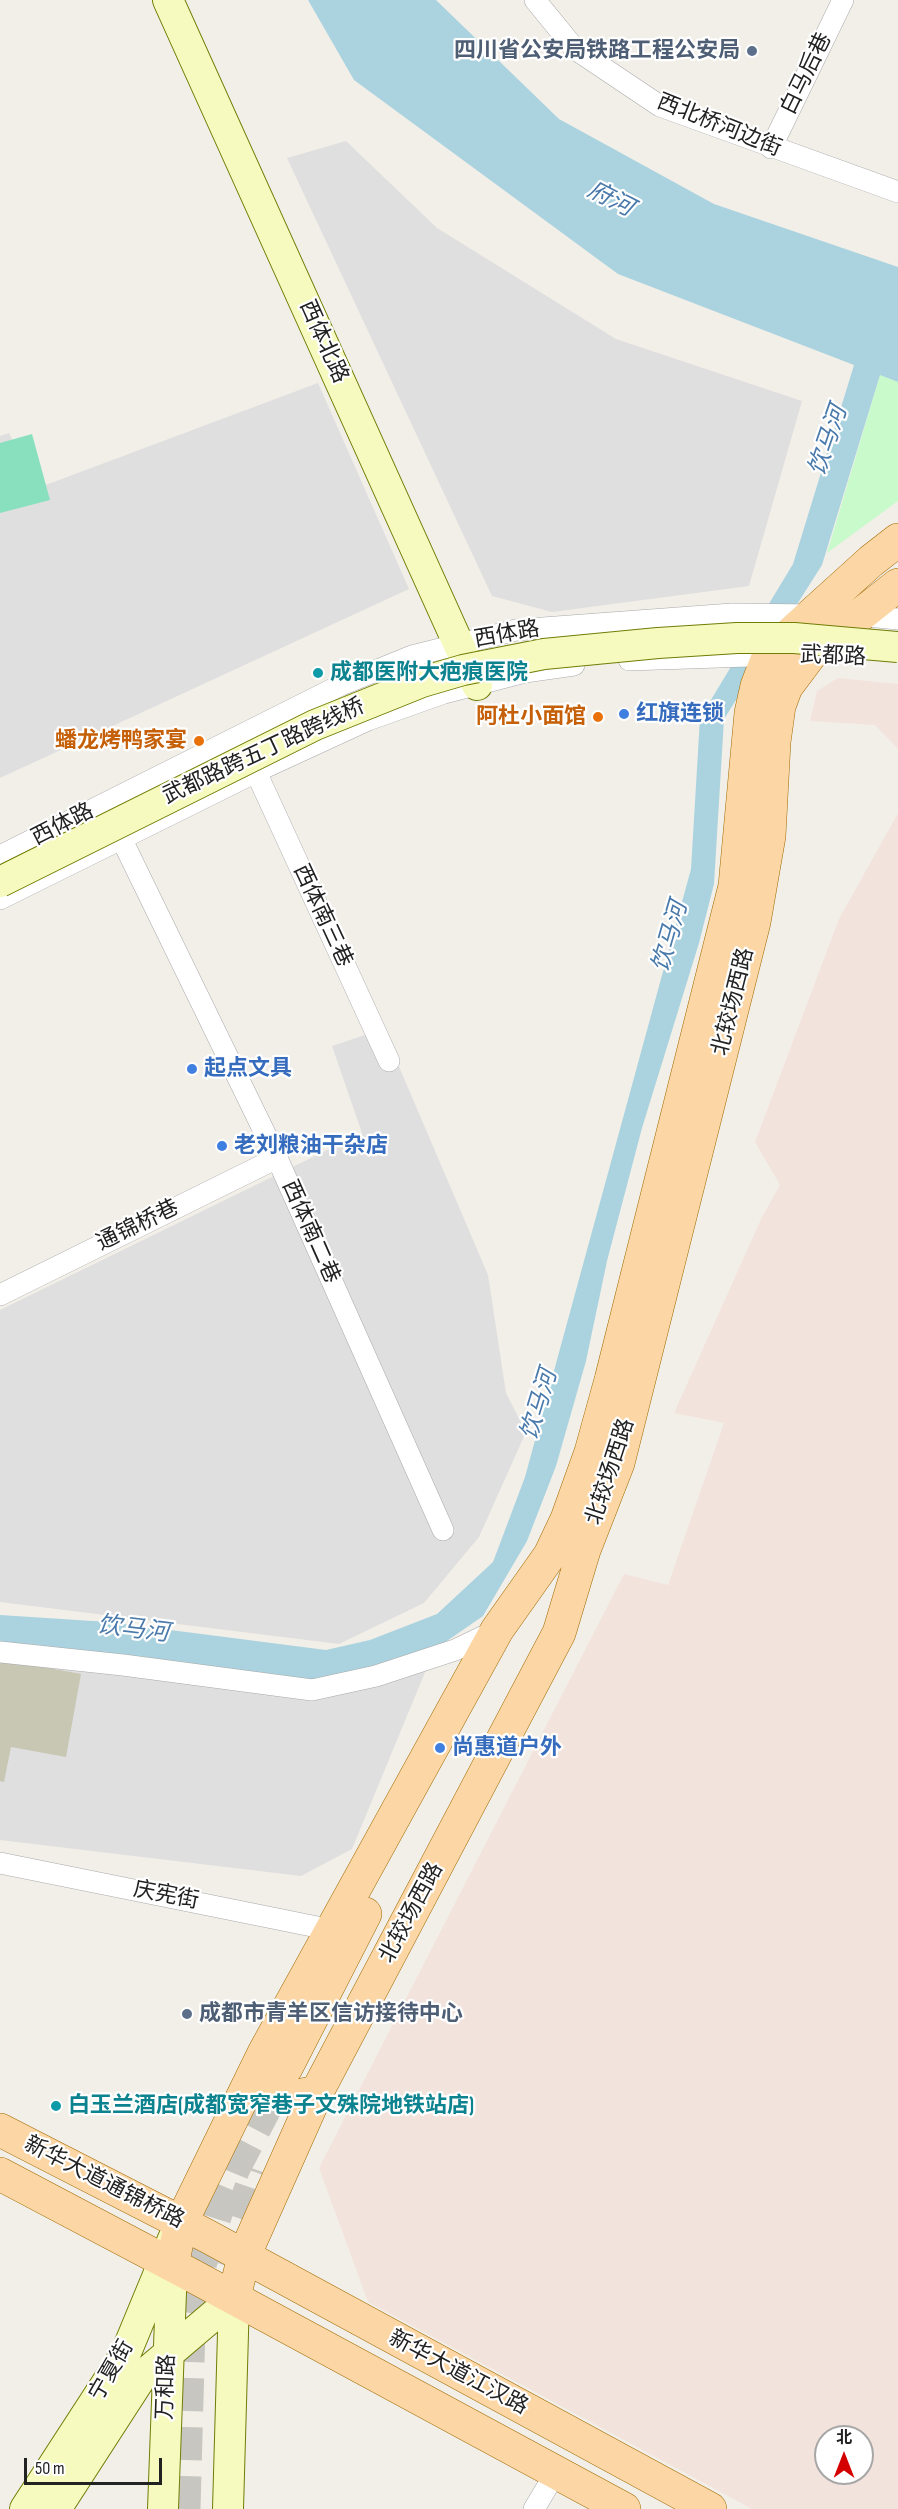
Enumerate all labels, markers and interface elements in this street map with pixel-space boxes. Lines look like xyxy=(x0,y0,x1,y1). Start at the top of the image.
street label: 白马后巷 xyxy=(776,29,838,119)
place label: 四川省公安局铁路工程公安局 xyxy=(454,38,740,64)
marker: 四川省公安局铁路工程公安局 xyxy=(745,44,759,58)
street label: 西北桥河边街 xyxy=(653,89,785,163)
water label: 府河 xyxy=(582,176,638,224)
street label: 西体北路 xyxy=(293,296,353,388)
water label: 饮马河 xyxy=(804,402,854,480)
street label: 西体路 xyxy=(472,616,542,654)
street label: 武都路 xyxy=(800,643,866,671)
place label: 成都医附大疤痕医院 xyxy=(330,660,528,686)
marker: 成都医附大疤痕医院 xyxy=(311,666,325,680)
street label: 武都路跨五丁路跨线桥 xyxy=(159,694,369,810)
place label: 红旗连锁 xyxy=(636,701,724,727)
place label: 阿杜小面馆 xyxy=(476,704,586,730)
marker: 红旗连锁 xyxy=(617,707,631,721)
marker: 阿杜小面馆 xyxy=(591,710,605,724)
place label: 蟠龙烤鸭家宴 xyxy=(55,728,187,754)
marker: 蟠龙烤鸭家宴 xyxy=(192,734,206,748)
street label: 西体路 xyxy=(28,798,98,852)
street label: 西体南三巷 xyxy=(287,861,357,971)
water label: 饮马河 xyxy=(647,898,695,976)
street label: 北较场西路 xyxy=(708,945,760,1059)
place label: 起点文具 xyxy=(204,1056,292,1082)
marker: 起点文具 xyxy=(185,1062,199,1076)
place label: 老刘粮油干杂店 xyxy=(234,1133,388,1159)
marker: 老刘粮油干杂店 xyxy=(215,1139,229,1153)
street label: 西体南二巷 xyxy=(276,1176,344,1288)
street label: 通锦桥巷 xyxy=(93,1195,183,1257)
water label: 饮马河 xyxy=(516,1366,564,1444)
street label: 北较场西路 xyxy=(581,1416,641,1528)
water label: 饮马河 xyxy=(96,1611,170,1649)
place label: 尚惠道户外 xyxy=(452,1735,562,1761)
marker: 尚惠道户外 xyxy=(433,1741,447,1755)
street label: 北较场西路 xyxy=(375,1858,449,1968)
street label: 庆宪街 xyxy=(131,1877,201,1915)
place label: 成都市青羊区信访接待中心 xyxy=(199,2001,463,2027)
marker: 成都市青羊区信访接待中心 xyxy=(180,2007,194,2021)
place label: 白玉兰酒店(成都宽窄巷子文殊院地铁站店) xyxy=(68,2093,474,2119)
marker: 白玉兰酒店(成都宽窄巷子文殊院地铁站店) xyxy=(49,2099,63,2113)
street label: 新华大道通锦桥路 xyxy=(20,2131,188,2235)
street label: 新华大道江汉路 xyxy=(384,2325,532,2421)
street label: 宁夏街 xyxy=(84,2336,140,2406)
street label: 万和路 xyxy=(153,2354,181,2420)
north arrow xyxy=(814,2425,874,2485)
text: 北 xyxy=(836,2429,852,2448)
scale bar xyxy=(27,2446,165,2484)
text: 50 m xyxy=(35,2458,65,2479)

